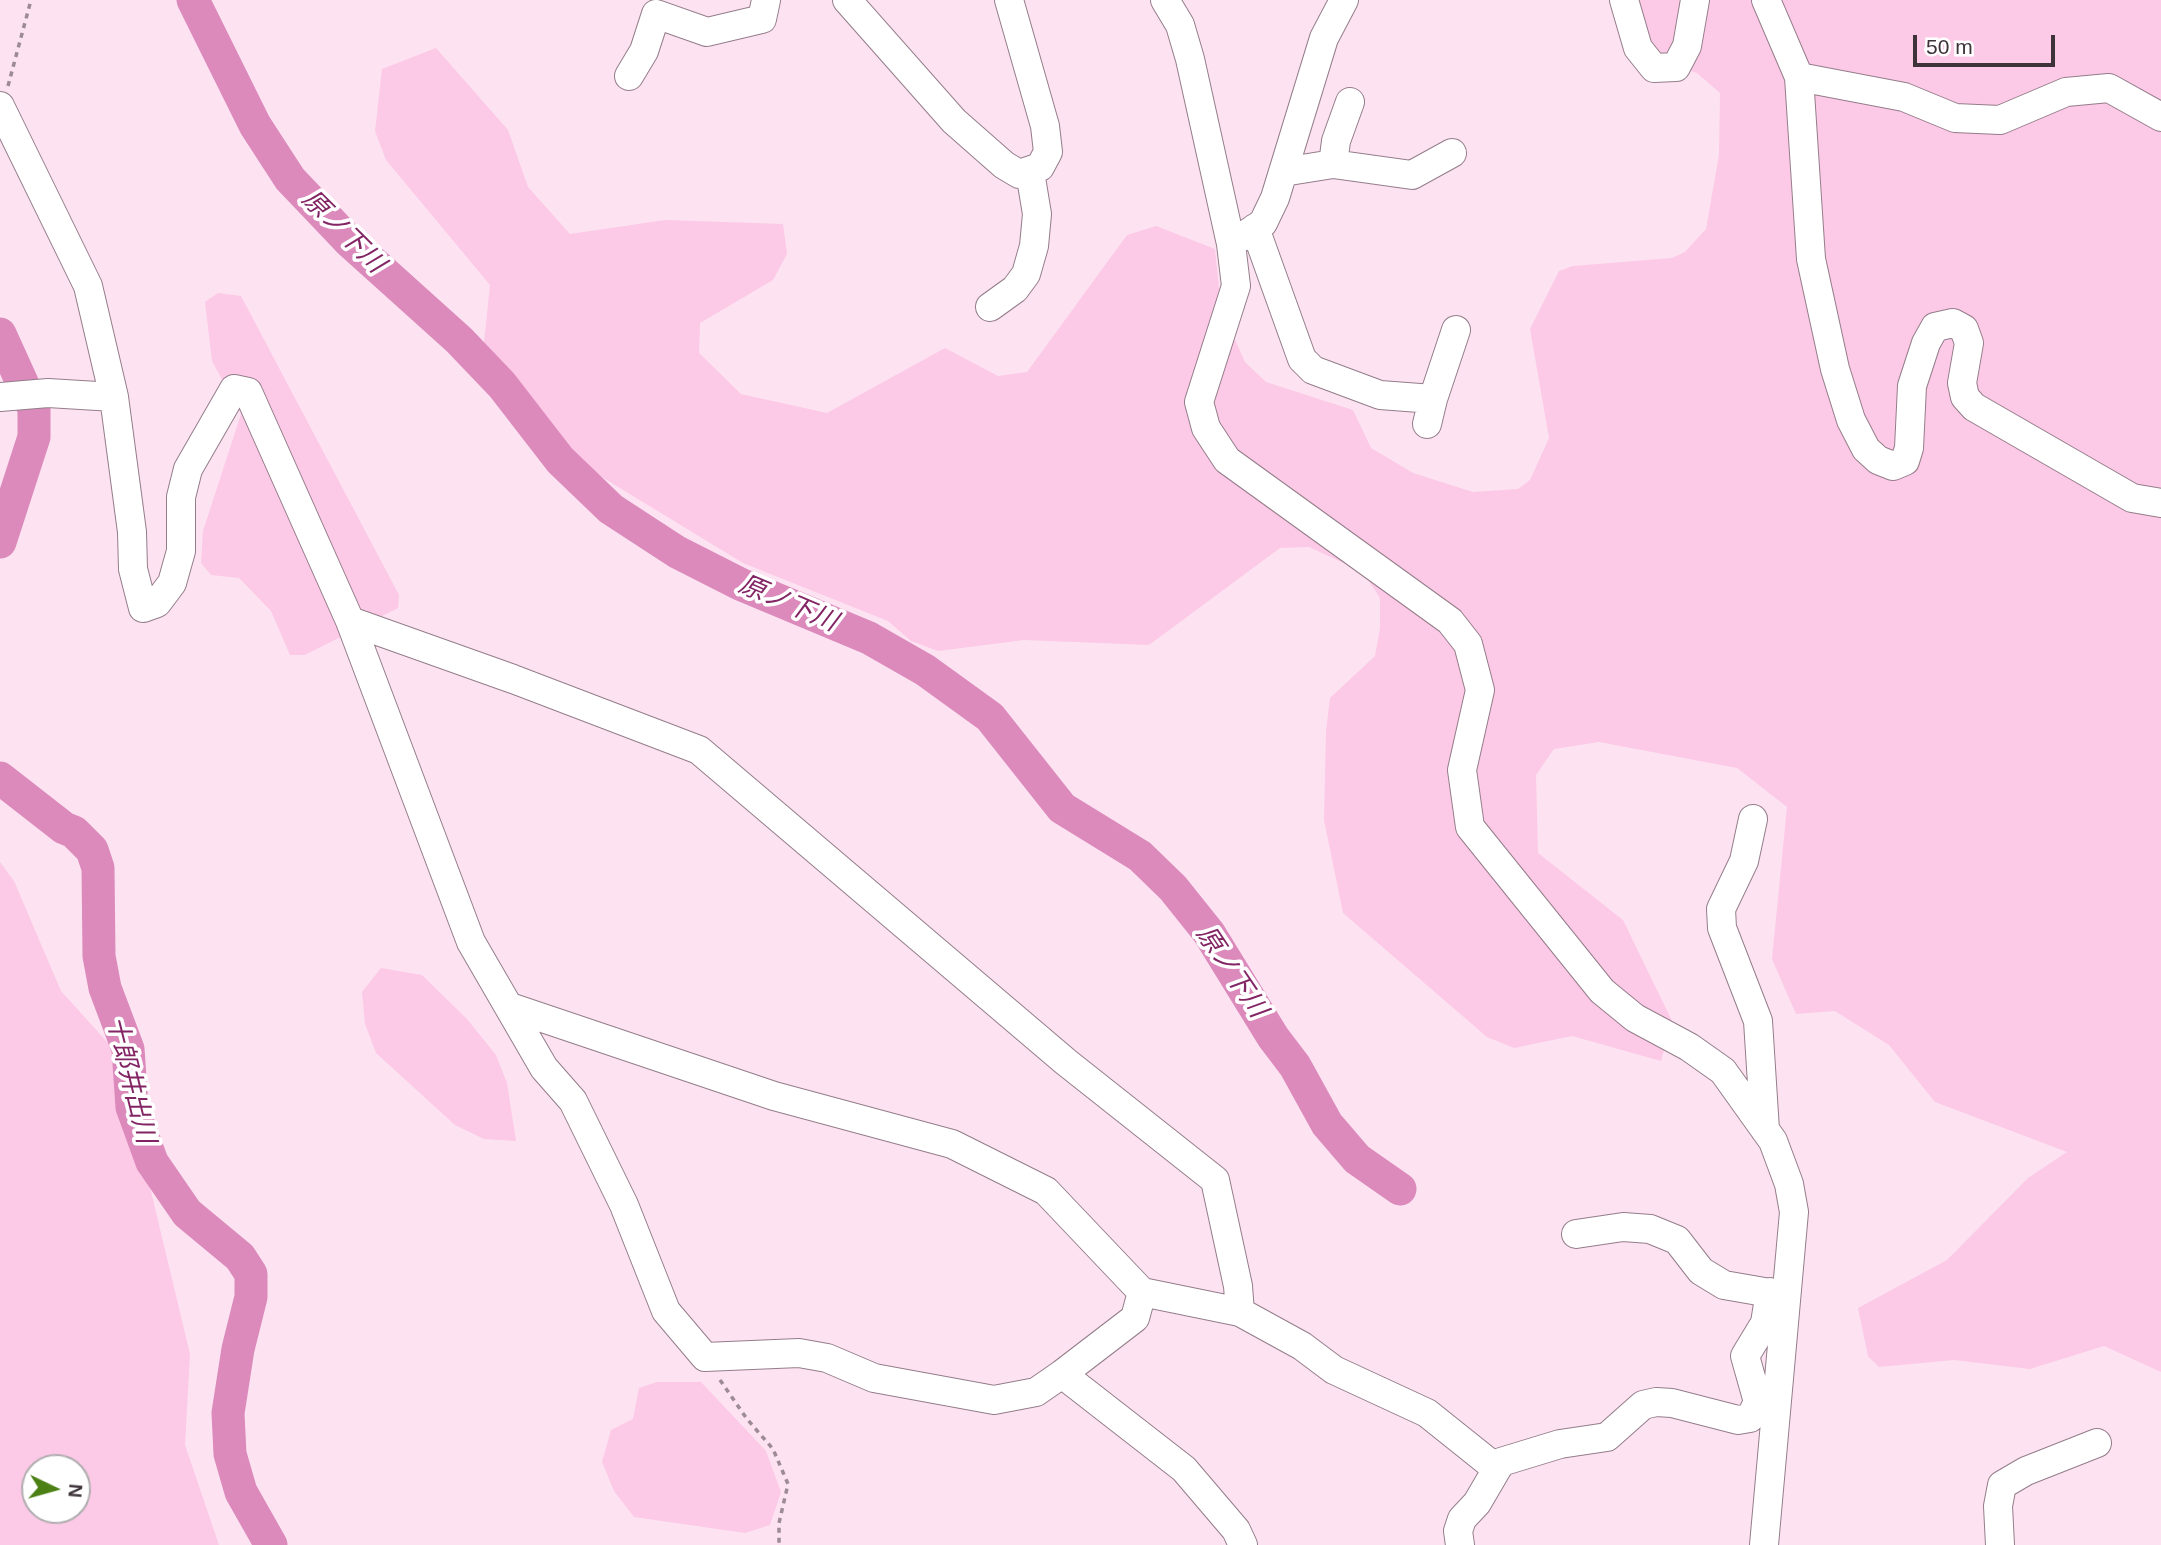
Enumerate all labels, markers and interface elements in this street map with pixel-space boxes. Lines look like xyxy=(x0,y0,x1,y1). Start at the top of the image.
scale bar xyxy=(1916,21,2058,65)
text: 50 m xyxy=(1926,35,1973,58)
water label: 原ノ下川 xyxy=(295,184,391,280)
water label: 原ノ下川 xyxy=(734,569,842,639)
water label: 原ノ下川 xyxy=(1189,920,1273,1024)
water label: 十郎井出川 xyxy=(99,1013,161,1147)
north arrow xyxy=(21,1454,91,1524)
text: N xyxy=(64,1483,86,1498)

